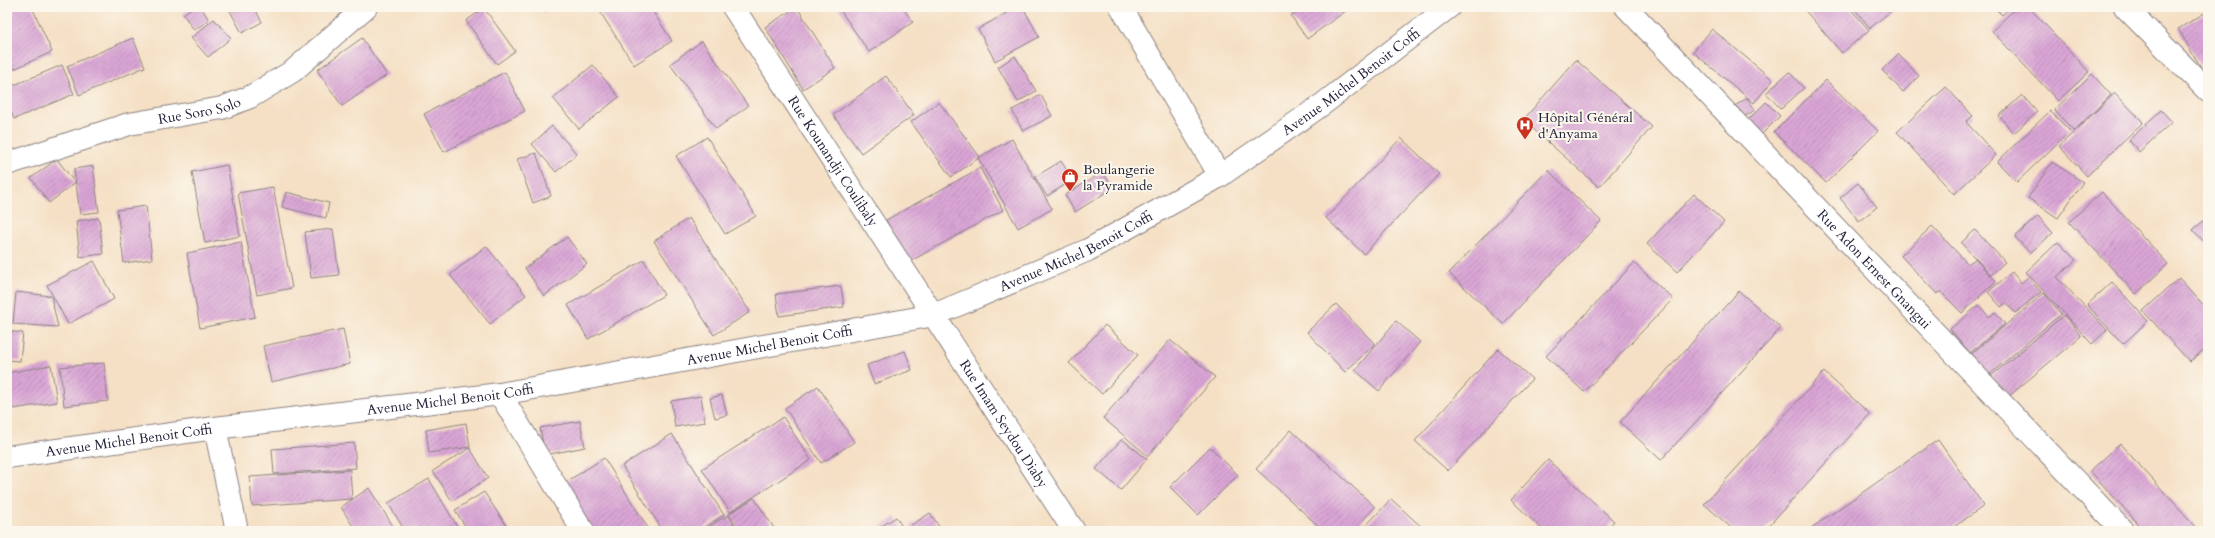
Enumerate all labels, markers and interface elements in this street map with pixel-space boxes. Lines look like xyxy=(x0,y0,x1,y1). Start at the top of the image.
street label: Avenue Michel Benoit Coffi xyxy=(1278,23,1424,139)
street label: Rue Soro Solo xyxy=(156,92,244,128)
street label: Rue Kounandji Coulibaly xyxy=(784,92,883,231)
place label: Hôpital Général d'Anyama xyxy=(1538,108,1633,143)
hospital icon: Hôpital Général d'Anyama xyxy=(1515,115,1535,140)
place label: Boulangerie la Pyramide xyxy=(1083,160,1155,195)
shop icon: Boulangerie la Pyramide xyxy=(1060,167,1080,192)
street label: Rue Adon Ernest Gnangui xyxy=(1813,205,1936,333)
street label: Avenue Michel Benoit Coffi xyxy=(996,206,1156,296)
street label: Avenue Michel Benoit Coffi xyxy=(685,321,854,369)
street label: Rue Imam Seydou Diaby xyxy=(955,356,1053,492)
street label: Avenue Michel Benoit Coffi xyxy=(366,379,535,419)
street label: Avenue Michel Benoit Coffi xyxy=(44,419,213,461)

